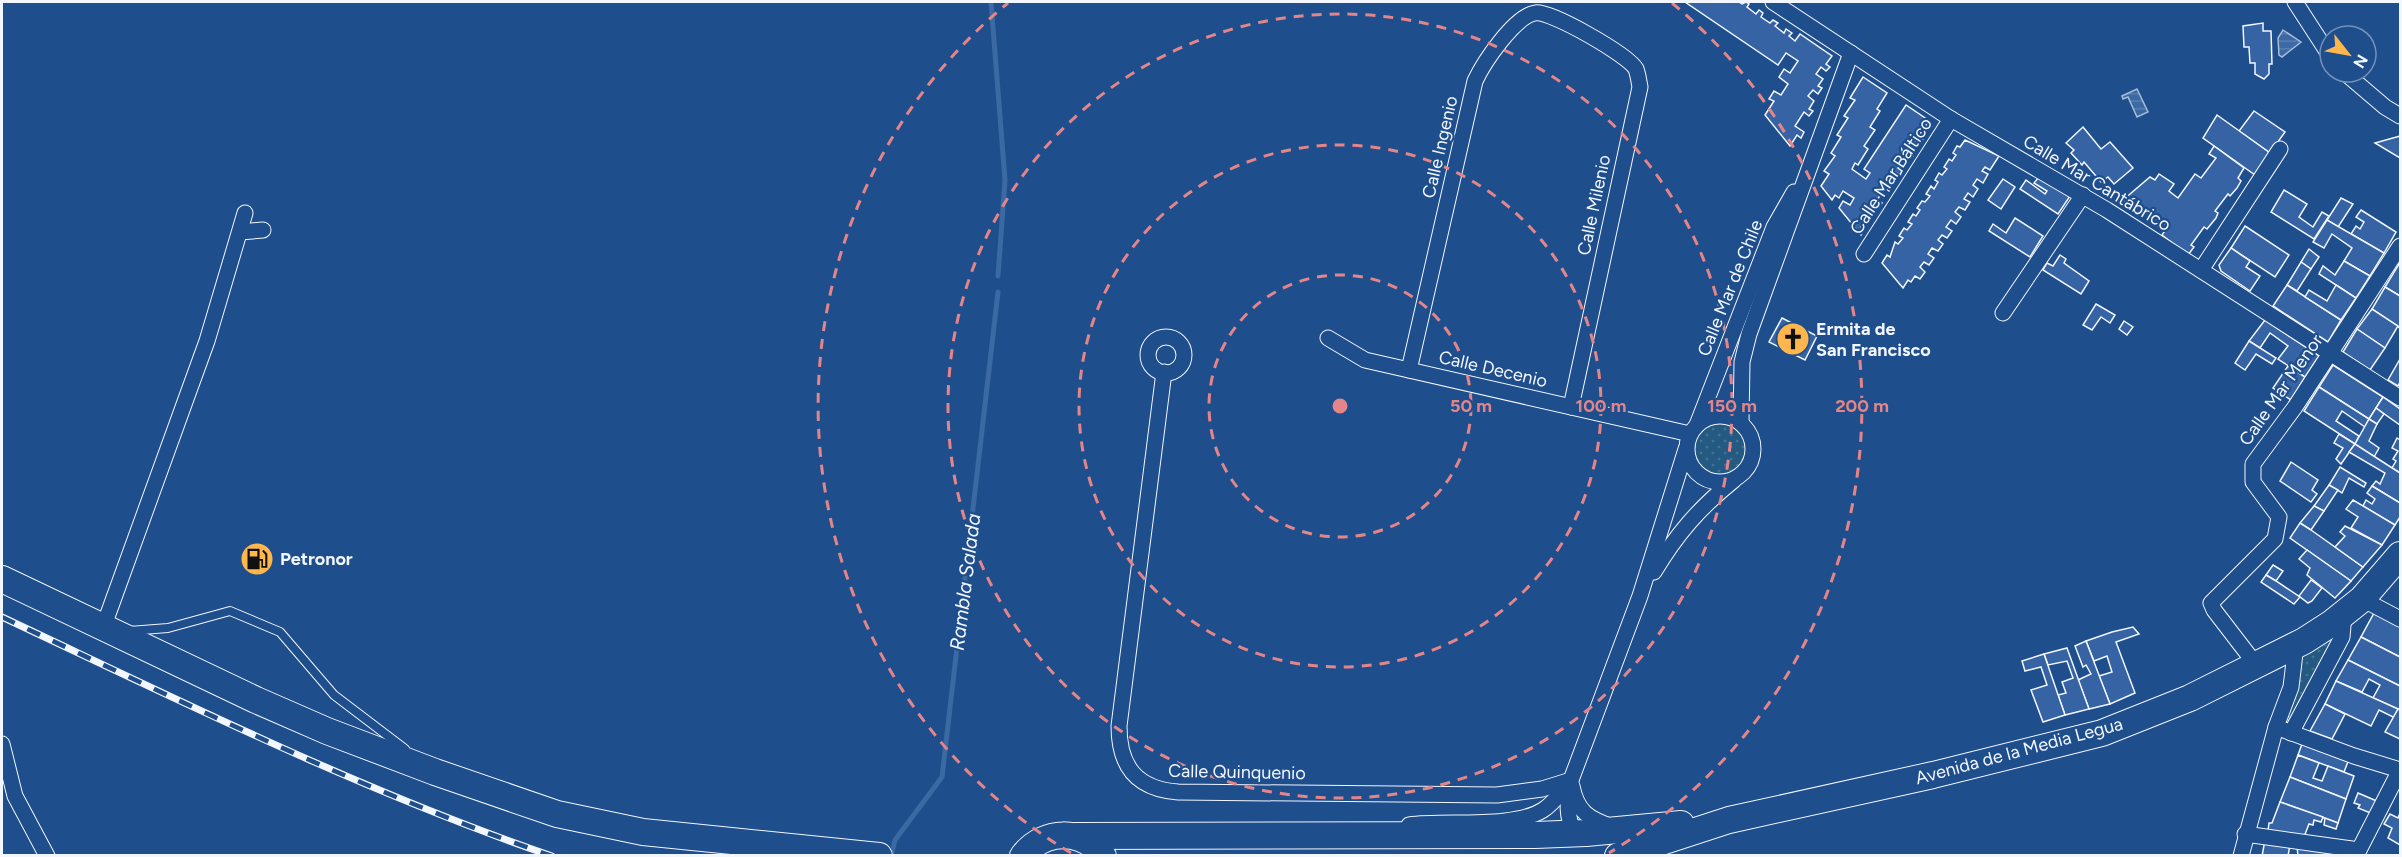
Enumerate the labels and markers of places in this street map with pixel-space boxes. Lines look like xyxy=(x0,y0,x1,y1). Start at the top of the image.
place label: Ermita de San Francisco xyxy=(1816,318,1931,361)
church icon: Ermita de San Francisco xyxy=(1775,321,1811,357)
centre of rings xyxy=(1330,396,1350,416)
fuel station icon: Petronor xyxy=(239,541,275,577)
place label: Petronor xyxy=(280,548,353,570)

